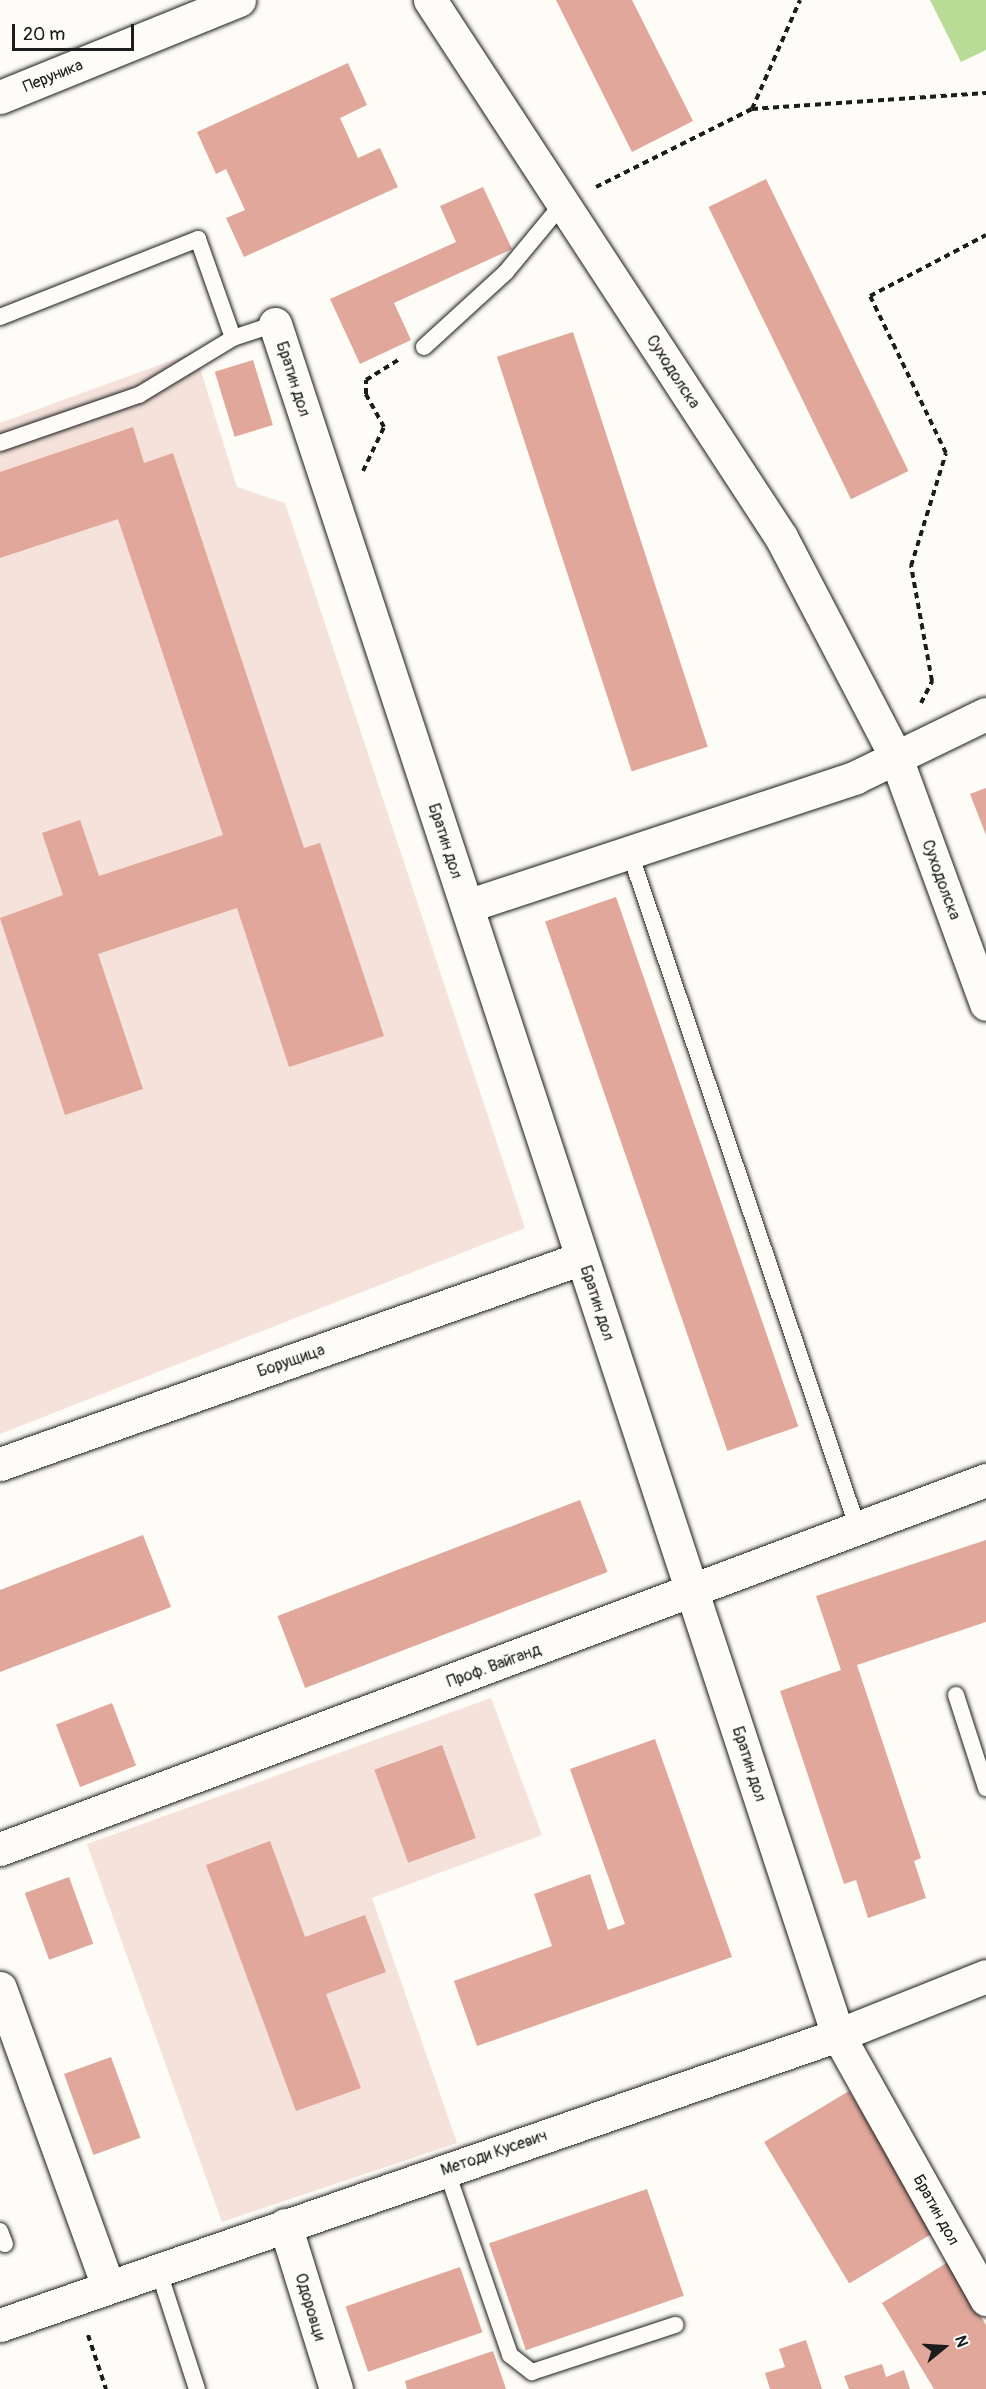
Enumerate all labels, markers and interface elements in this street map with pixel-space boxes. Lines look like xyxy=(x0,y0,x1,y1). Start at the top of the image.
scale bar xyxy=(15,12,136,50)
text: 20 m xyxy=(23,23,65,46)
street label: Перуника xyxy=(20,55,86,97)
street label: Суходолска xyxy=(642,332,704,412)
street label: Братин дол xyxy=(272,339,314,419)
street label: Братин дол xyxy=(424,801,466,881)
street label: Суходолска xyxy=(918,837,964,923)
street label: Братин дол xyxy=(576,1263,618,1343)
street label: Борущица xyxy=(255,1341,327,1381)
street label: Проф. Вайганд xyxy=(444,1640,544,1692)
street label: Братин дол xyxy=(728,1724,770,1804)
street label: Методи Кусевич xyxy=(438,2126,550,2180)
street label: Братин дол xyxy=(909,2171,963,2249)
street label: Одоровци xyxy=(291,2271,329,2343)
north arrow xyxy=(914,2317,974,2377)
text: N xyxy=(950,2333,972,2350)

